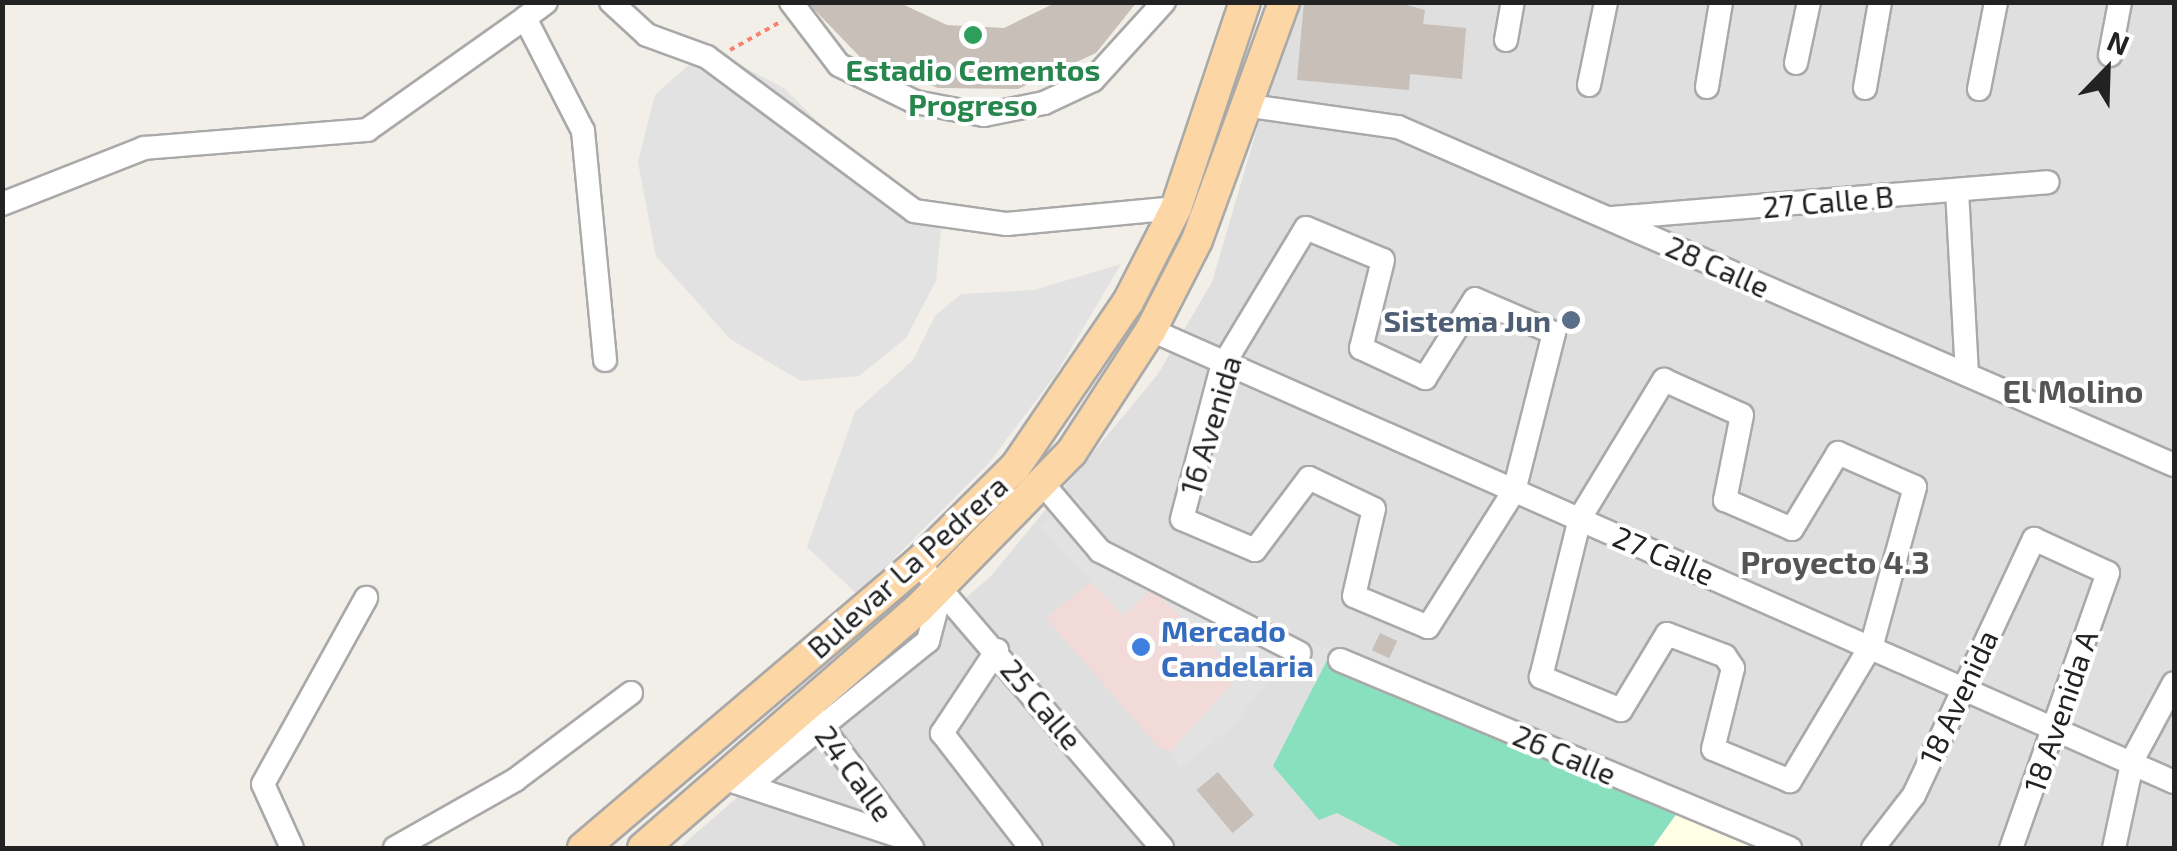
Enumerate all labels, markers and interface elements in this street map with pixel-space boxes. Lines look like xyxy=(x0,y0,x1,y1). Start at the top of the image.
north arrow xyxy=(2057,20,2157,120)
text: N xyxy=(2103,23,2135,62)
marker: Estadio Cementos Progreso xyxy=(962,24,984,46)
place label: Estadio Cementos Progreso xyxy=(846,51,1100,122)
street label: 27 Calle B xyxy=(1761,177,1895,225)
street label: 28 Calle xyxy=(1661,227,1775,305)
place label: Sistema Jun xyxy=(1383,302,1551,338)
marker: Sistema Jun xyxy=(1560,309,1582,331)
street label: 16 Avenida xyxy=(1172,351,1248,499)
district label: El Molino xyxy=(2002,371,2144,409)
street label: Bulevar La Pedrera xyxy=(799,467,1015,665)
street label: 27 Calle xyxy=(1608,518,1720,592)
district label: Proyecto 4.3 xyxy=(1740,542,1930,580)
place label: Mercado Candelaria xyxy=(1161,612,1314,682)
street label: 18 Avenida xyxy=(1911,624,2005,770)
street label: 18 Avenida A xyxy=(2015,624,2105,798)
marker: Mercado Candelaria xyxy=(1130,636,1152,658)
street label: 25 Calle xyxy=(994,651,1090,757)
street label: 26 Calle xyxy=(1508,716,1622,792)
street label: 24 Calle xyxy=(808,718,902,828)

